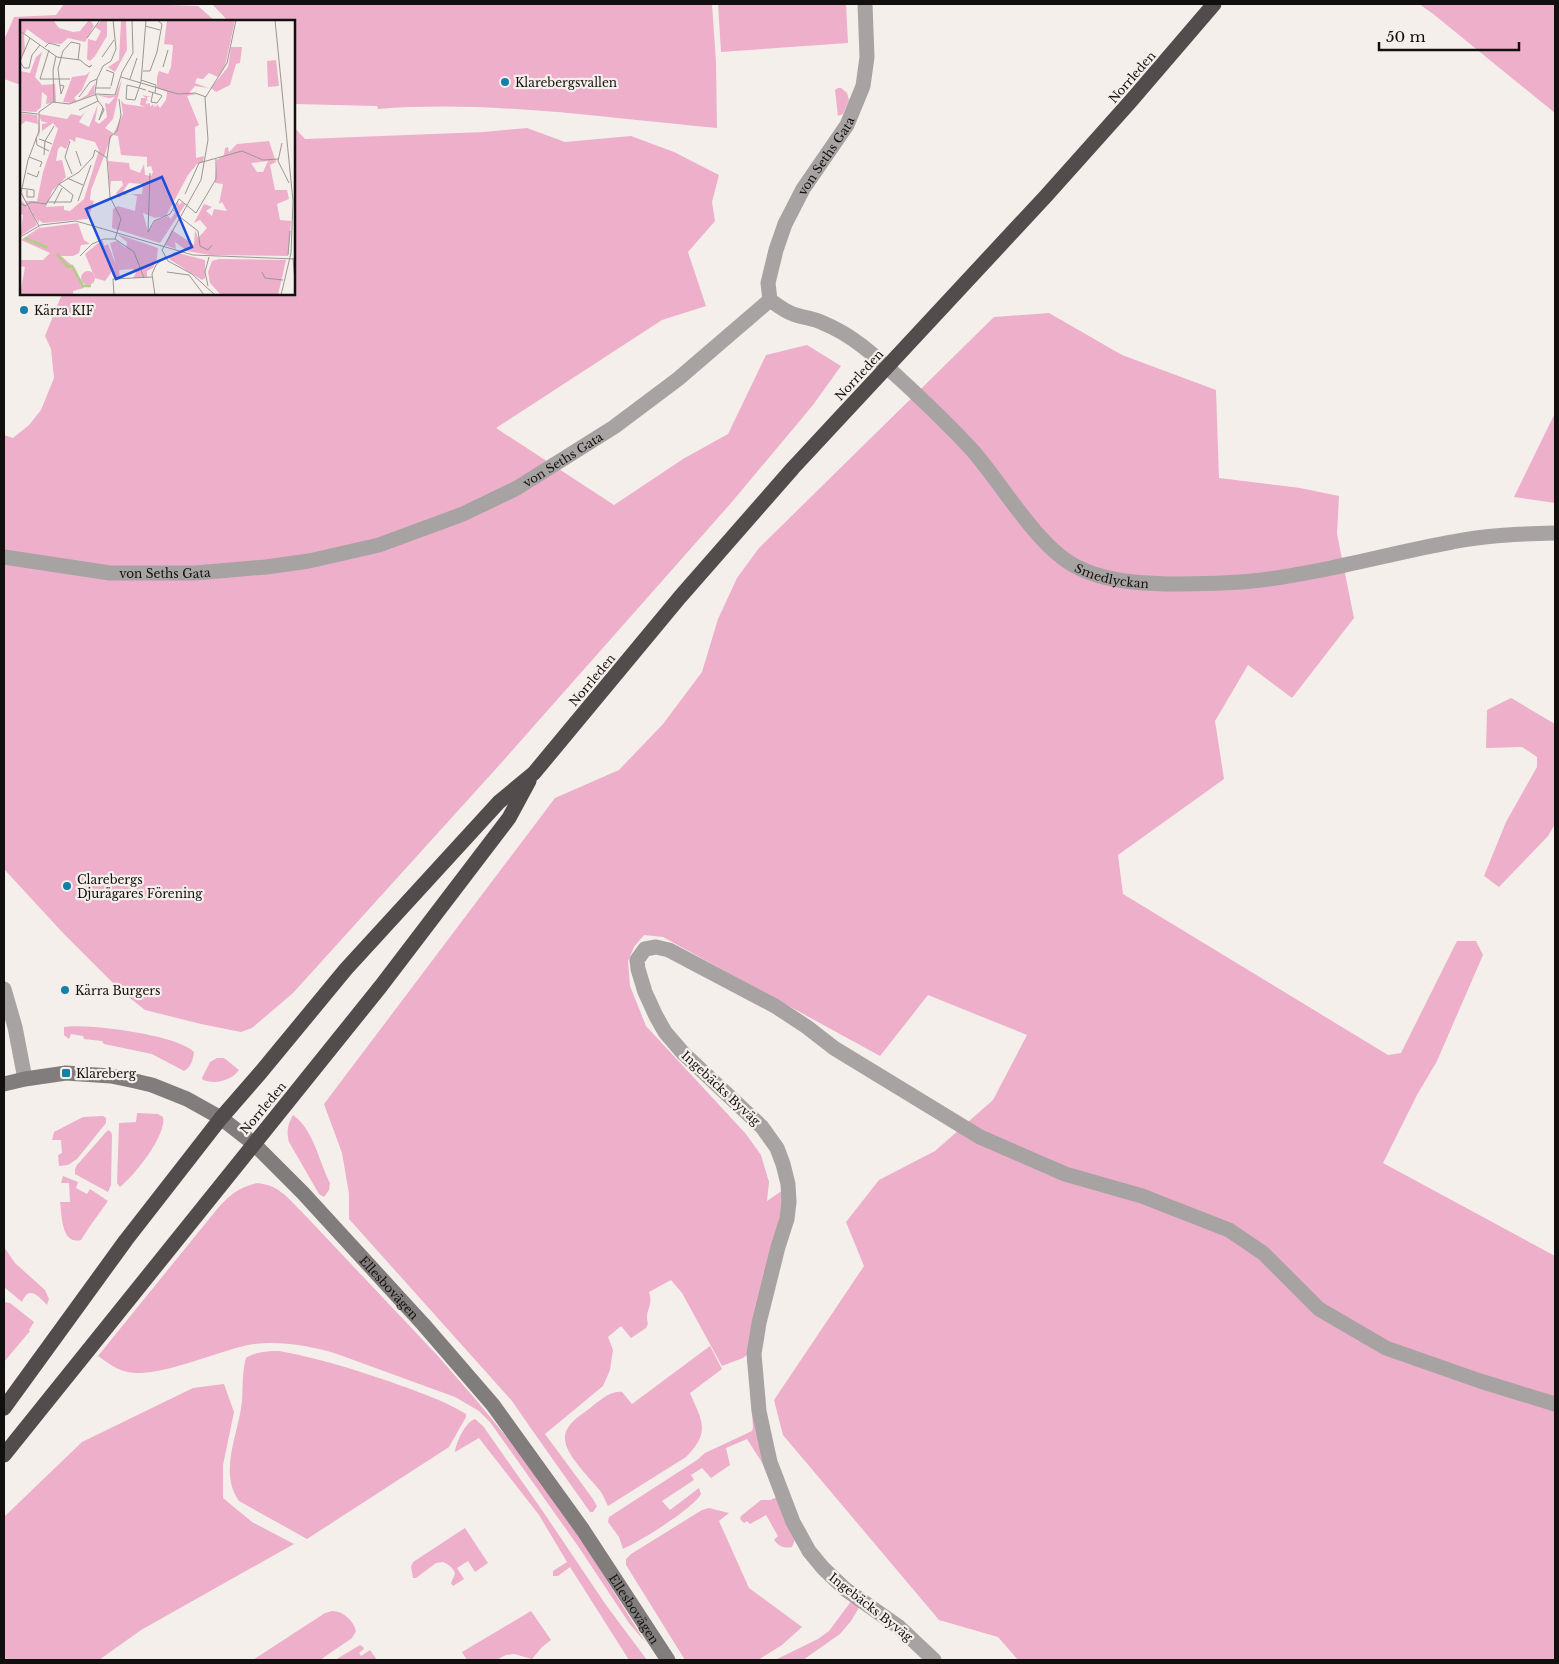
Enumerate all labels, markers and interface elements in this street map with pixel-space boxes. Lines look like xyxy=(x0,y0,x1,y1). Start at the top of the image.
inset map xyxy=(20,20,295,295)
scale bar xyxy=(1379,20,1519,52)
text: 50 m xyxy=(1386,27,1426,46)
street label: Norrleden xyxy=(1105,48,1159,106)
place label: Klarebergsvallen xyxy=(515,75,617,90)
marker: Klarebergsvallen xyxy=(499,76,511,88)
street label: von Seths Gata xyxy=(794,114,857,197)
place label: Kärra KIF xyxy=(34,303,94,318)
marker: Kärra KIF xyxy=(18,304,30,316)
street label: Norrleden xyxy=(832,347,886,403)
street label: von Seths Gata xyxy=(520,428,606,490)
street label: Smedlyckan xyxy=(1072,560,1149,591)
street label: von Seths Gata xyxy=(119,564,211,581)
street label: Norrleden xyxy=(566,651,618,709)
place label: Clarebergs Djurägares Förening xyxy=(77,872,203,901)
marker: Clarebergs Djurägares Förening xyxy=(61,880,73,892)
place label: Kärra Burgers xyxy=(75,983,161,998)
marker: Kärra Burgers xyxy=(59,984,71,996)
street label: Ingebäcks Byväg xyxy=(679,1048,764,1129)
place label: Klareberg xyxy=(76,1066,137,1081)
marker: Klareberg xyxy=(60,1067,72,1079)
street label: Norrleden xyxy=(237,1079,289,1137)
street label: Ellesbovägen xyxy=(357,1253,422,1322)
street label: Ingebäcks Byväg xyxy=(826,1570,916,1645)
street label: Ellesbovägen xyxy=(606,1571,663,1647)

